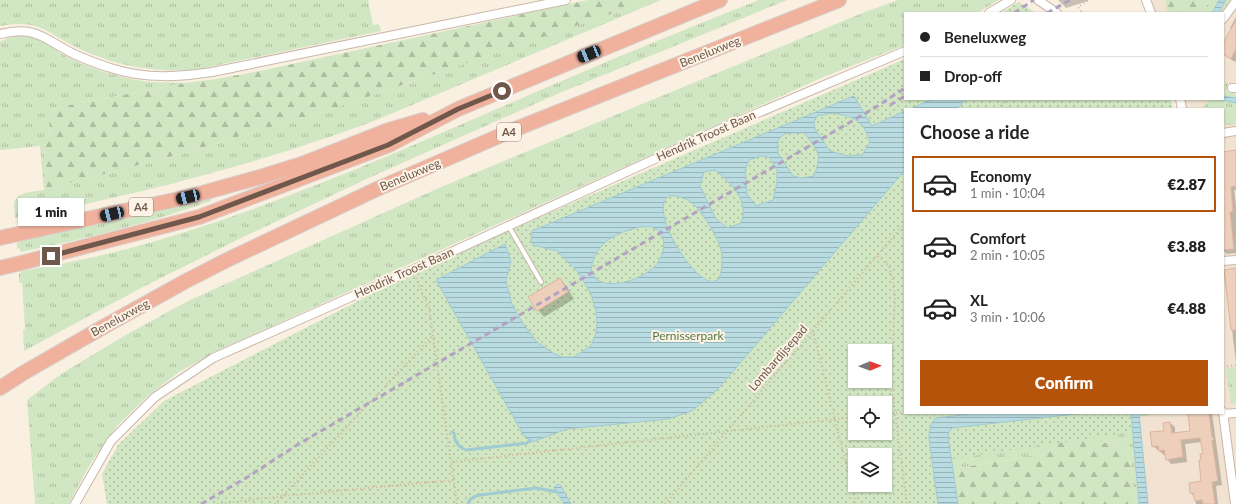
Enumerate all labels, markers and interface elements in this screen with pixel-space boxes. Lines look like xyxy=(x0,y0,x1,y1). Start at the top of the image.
text: Beneluxweg xyxy=(944,28,1026,46)
street label: Beneluxweg xyxy=(677,33,743,71)
car xyxy=(576,44,602,64)
text: Drop-off xyxy=(944,67,1002,85)
route start xyxy=(493,82,511,100)
street label: Hendrik Troost Baan xyxy=(654,107,758,164)
text: Choose a ride xyxy=(920,121,1029,143)
road number: A4 xyxy=(497,123,521,141)
street label: Beneluxweg xyxy=(377,155,442,194)
icon: car xyxy=(922,166,958,202)
text: Economy xyxy=(970,167,1031,185)
text: €2.87 xyxy=(1168,175,1206,193)
text: 1 min · 10:04 xyxy=(970,185,1045,201)
car xyxy=(175,188,201,206)
callout: 1 min xyxy=(18,198,84,226)
road number: A4 xyxy=(129,198,153,216)
text: 1 min xyxy=(35,204,67,220)
car xyxy=(99,205,125,223)
icon: car xyxy=(922,228,958,264)
text: Comfort xyxy=(970,229,1026,247)
text: €3.88 xyxy=(1168,237,1206,255)
street label: Hendrik Troost Baan xyxy=(352,244,456,301)
route end xyxy=(42,247,60,265)
text: 2 min · 10:05 xyxy=(970,247,1045,263)
icon: car xyxy=(922,290,958,326)
text: XL xyxy=(970,291,988,309)
street label: Beneluxweg xyxy=(88,295,152,340)
text: €4.88 xyxy=(1168,299,1206,317)
text: 3 min · 10:06 xyxy=(970,309,1045,325)
street label: Lombardijsepad xyxy=(745,322,810,394)
park label: Pernisserpark xyxy=(652,328,725,343)
north arrow xyxy=(848,344,892,388)
map controls xyxy=(848,344,892,492)
button: Confirm xyxy=(920,360,1208,406)
button: locate xyxy=(848,396,892,440)
button: layers xyxy=(848,448,892,492)

